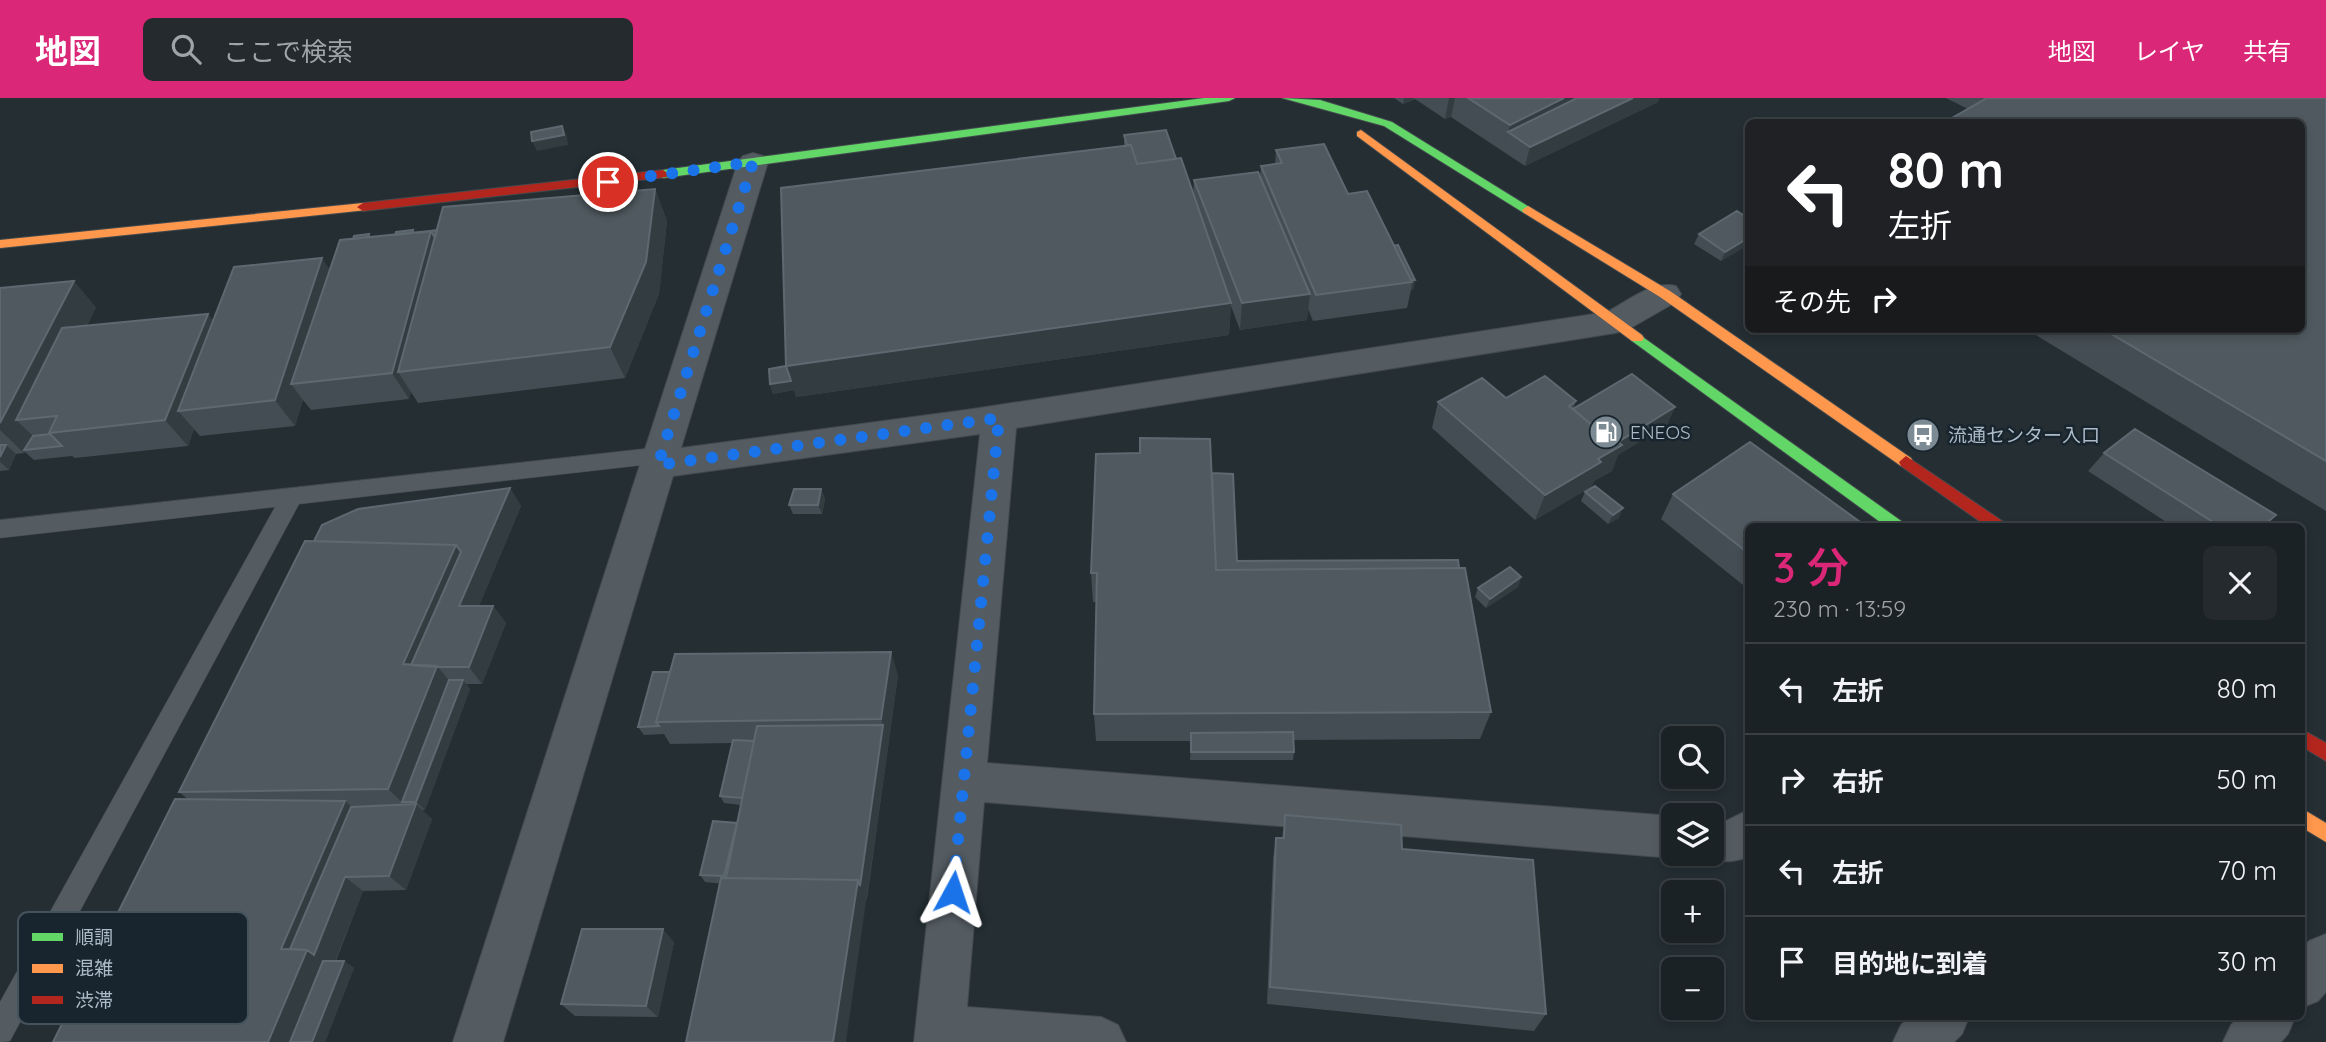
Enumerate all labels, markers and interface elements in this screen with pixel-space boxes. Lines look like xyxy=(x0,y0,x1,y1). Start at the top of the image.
search box xyxy=(143,18,633,81)
text: 地図 xyxy=(35,30,101,71)
icon: search xyxy=(167,30,205,68)
text: ここで検索 xyxy=(223,35,353,68)
text: 地図 xyxy=(2048,36,2096,66)
text: レイヤ xyxy=(2134,36,2205,66)
text: 共有 xyxy=(2243,36,2291,66)
text: 80 m xyxy=(1888,139,2004,200)
icon: left xyxy=(1773,147,1864,238)
pin xyxy=(578,152,638,212)
icon: arrive xyxy=(589,163,627,201)
text: 左折 xyxy=(1888,205,1952,245)
icon: right xyxy=(1865,280,1903,318)
text: その先 xyxy=(1773,285,1851,318)
fuel station icon: ENEOS xyxy=(1587,413,1625,451)
bus stop icon: 流通センター入口 xyxy=(1904,416,1942,454)
place label: ENEOS xyxy=(1630,420,1691,444)
place label: 流通センター入口 xyxy=(1948,423,2100,447)
text: 3 分 xyxy=(1773,541,1849,594)
button: close xyxy=(2203,546,2277,620)
text: 230 m · 13:59 xyxy=(1773,594,1906,623)
icon: left xyxy=(1773,670,1811,708)
text: 80 m xyxy=(2217,672,2277,705)
text: 左折 xyxy=(1832,674,1884,707)
map controls xyxy=(1661,726,1724,1020)
button: search xyxy=(1661,726,1724,789)
icon: right xyxy=(1773,761,1811,799)
text: 50 m xyxy=(2217,763,2277,796)
text: 右折 xyxy=(1832,765,1884,798)
button: layers xyxy=(1661,803,1724,866)
icon: left xyxy=(1773,852,1811,890)
text: 70 m xyxy=(2217,854,2277,887)
position arrow xyxy=(916,855,990,929)
text: 左折 xyxy=(1832,856,1884,889)
button: + xyxy=(1661,880,1724,943)
legend xyxy=(18,912,248,1024)
text: 順調 xyxy=(75,925,113,949)
icon: arrive xyxy=(1773,943,1811,981)
text: 30 m xyxy=(2217,945,2277,978)
text: 目的地に到着 xyxy=(1832,947,1988,980)
text: 混雑 xyxy=(75,956,113,980)
button: − xyxy=(1661,957,1724,1020)
text: 渋滞 xyxy=(75,988,113,1012)

